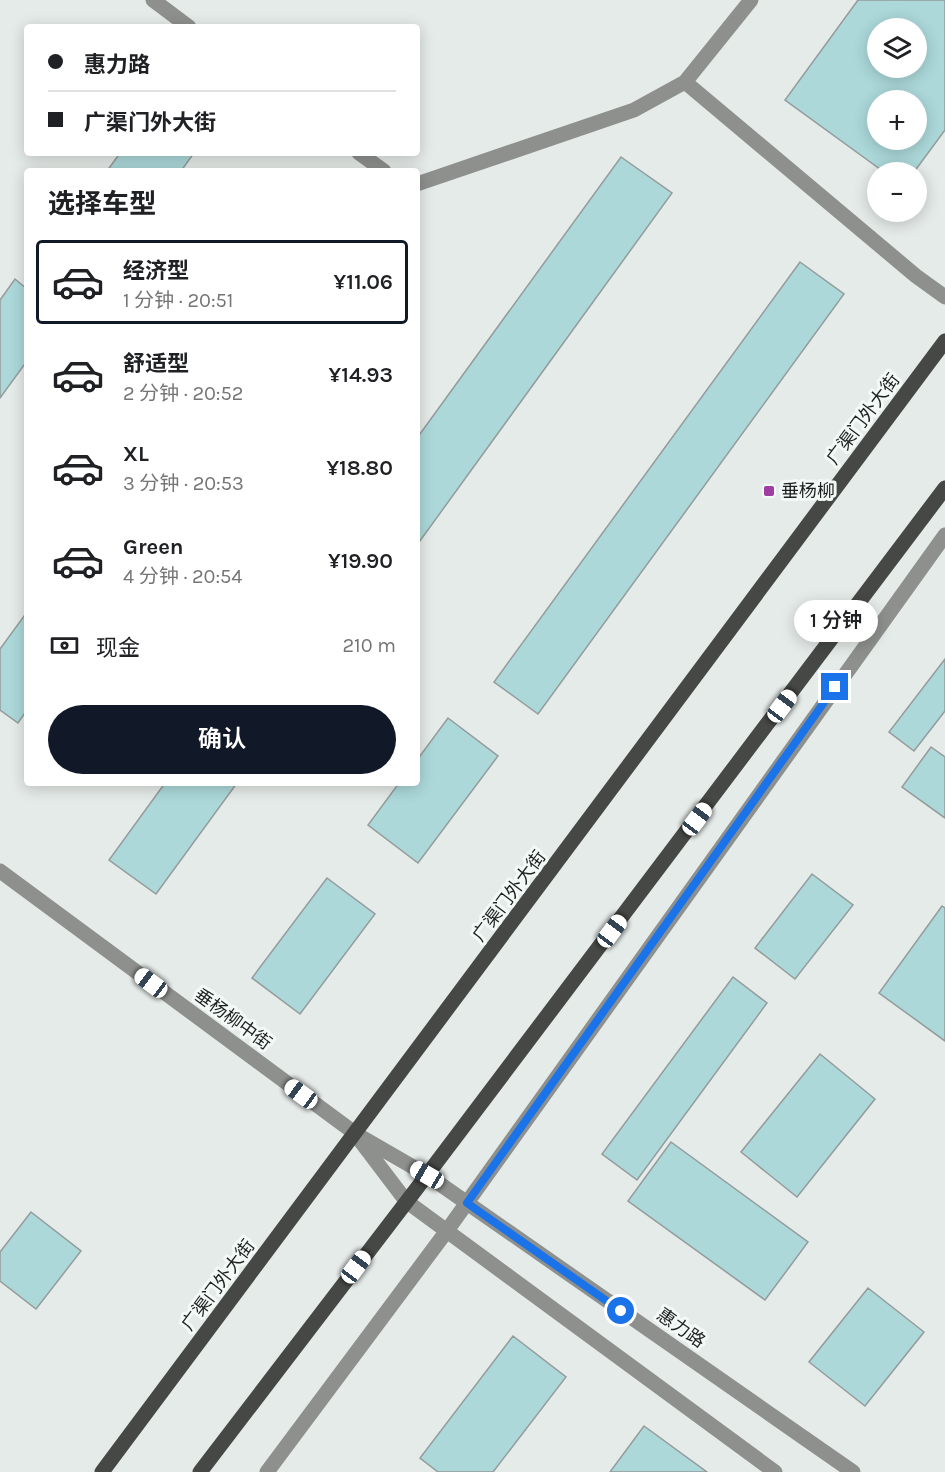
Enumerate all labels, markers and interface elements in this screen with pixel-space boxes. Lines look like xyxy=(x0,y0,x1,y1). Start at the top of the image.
map controls xyxy=(867,18,927,222)
button: layers xyxy=(867,18,927,78)
text: 惠力路 xyxy=(84,52,150,78)
button: + xyxy=(867,90,927,150)
text: 广渠门外大街 xyxy=(84,110,216,136)
button: − xyxy=(867,162,927,222)
text: 选择车型 xyxy=(48,188,156,220)
icon: car xyxy=(51,255,105,309)
text: 经济型 xyxy=(123,258,189,284)
text: ¥11.06 xyxy=(334,269,393,295)
text: 1 分钟 · 20:51 xyxy=(123,289,233,312)
icon: car xyxy=(51,348,105,402)
text: 舒适型 xyxy=(123,351,189,377)
text: ¥14.93 xyxy=(329,362,393,388)
street label: 广渠门外大街 xyxy=(822,369,904,469)
text: 2 分钟 · 20:52 xyxy=(123,382,243,405)
icon: car xyxy=(51,441,105,495)
text: XL xyxy=(123,441,149,467)
text: ¥18.80 xyxy=(326,455,393,481)
text: 3 分钟 · 20:53 xyxy=(123,472,244,495)
place label: 垂杨柳 xyxy=(781,480,835,502)
marker: 垂杨柳 xyxy=(762,484,776,498)
icon: car xyxy=(51,534,105,588)
text: Green xyxy=(123,534,184,560)
text: ¥19.90 xyxy=(328,548,393,574)
text: 4 分钟 · 20:54 xyxy=(123,565,243,588)
callout: 1 分钟 xyxy=(793,600,877,642)
text: 1 分钟 xyxy=(810,609,862,632)
icon: cash xyxy=(48,629,81,662)
text: 210 m xyxy=(342,634,396,657)
text: 现金 xyxy=(96,635,140,661)
route end xyxy=(821,673,848,700)
car xyxy=(764,686,800,726)
button: 确认 xyxy=(48,705,396,774)
car xyxy=(679,799,715,839)
street label: 广渠门外大街 xyxy=(468,846,550,946)
car xyxy=(594,911,630,951)
car xyxy=(131,965,171,1001)
street label: 垂杨柳中街 xyxy=(190,984,276,1054)
car xyxy=(281,1076,321,1112)
car xyxy=(407,1158,447,1192)
street label: 广渠门外大街 xyxy=(177,1235,259,1335)
car xyxy=(338,1247,374,1287)
route start xyxy=(607,1297,634,1324)
street label: 惠力路 xyxy=(653,1304,709,1352)

